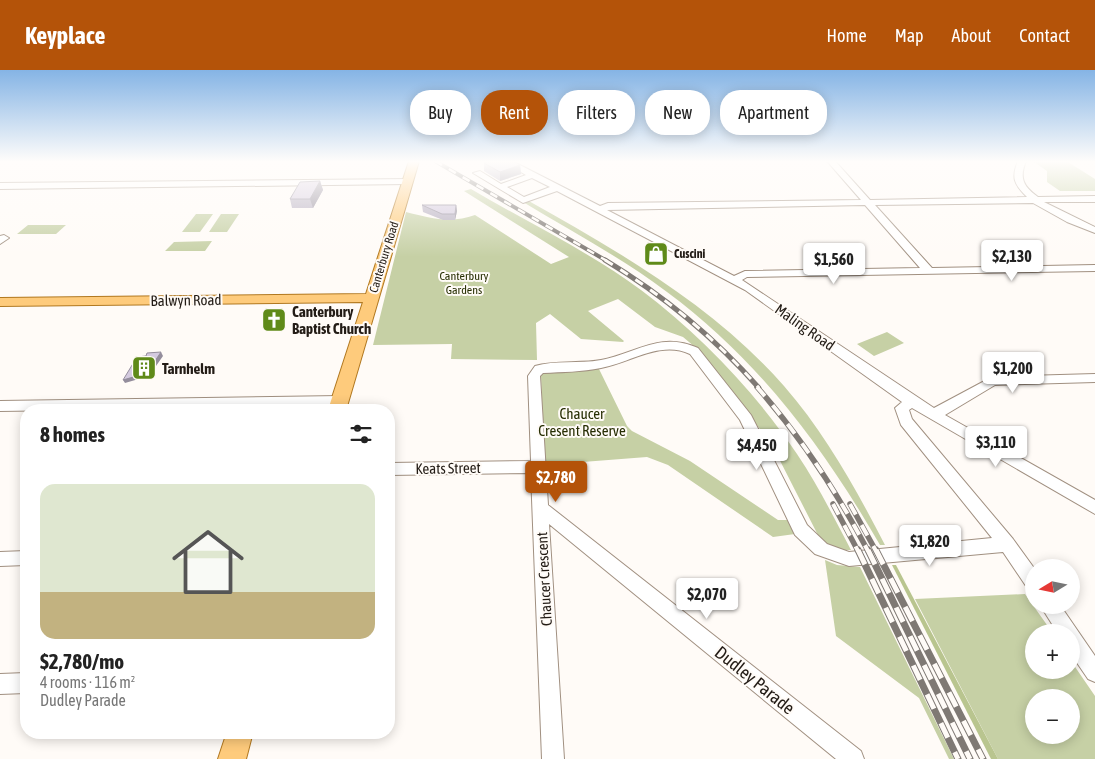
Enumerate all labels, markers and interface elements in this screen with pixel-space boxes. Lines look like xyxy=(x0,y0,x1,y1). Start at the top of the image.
text: Keyplace xyxy=(25,22,106,49)
text: Home xyxy=(827,25,867,46)
text: Map xyxy=(895,25,924,46)
text: About xyxy=(952,25,991,46)
text: Contact xyxy=(1019,25,1070,46)
chip: Buy xyxy=(410,90,471,135)
chip: Rent xyxy=(481,90,548,135)
chip: Filters xyxy=(558,90,635,135)
chip: New xyxy=(645,90,710,135)
chip: Apartment xyxy=(720,90,827,135)
street label: Canterbury Road xyxy=(367,220,401,294)
pin: $2,130 xyxy=(971,240,1053,282)
shop icon: Cuscini xyxy=(643,241,669,267)
pin: $1,560 xyxy=(793,242,875,285)
place label: Cuscini xyxy=(674,247,705,261)
text: $2,130 xyxy=(992,247,1032,265)
text: $1,560 xyxy=(814,250,854,268)
park label: Canterbury Gardens xyxy=(439,269,489,297)
street label: Balwyn Road xyxy=(150,291,222,309)
street label: Maling Road xyxy=(772,300,838,354)
place label: Canterbury Baptist Church xyxy=(292,303,371,337)
church icon: Canterbury Baptist Church xyxy=(261,307,287,333)
pin: $1,200 xyxy=(972,352,1054,394)
building icon: Tarnhelm xyxy=(131,355,157,381)
text: $1,200 xyxy=(993,359,1033,377)
place label: Tarnhelm xyxy=(162,360,215,377)
park label: Chaucer Cresent Reserve xyxy=(538,405,626,439)
icon: filters xyxy=(347,420,375,448)
text: 8 homes xyxy=(40,422,105,446)
pin: $3,110 xyxy=(955,426,1037,468)
pin: $4,450 xyxy=(716,428,798,471)
text: $3,110 xyxy=(976,433,1016,451)
text: $4,450 xyxy=(737,436,777,454)
street label: Keats Street xyxy=(415,459,481,477)
pin: $2,780 xyxy=(515,460,597,503)
text: $2,780 xyxy=(536,468,576,486)
icon: home xyxy=(163,517,253,607)
pin: $1,820 xyxy=(889,524,971,567)
street label: Chaucer Crescent xyxy=(533,531,555,627)
text: $1,820 xyxy=(910,532,950,550)
north arrow xyxy=(1025,559,1080,614)
map controls xyxy=(1025,559,1080,744)
pin: $2,070 xyxy=(666,578,748,620)
text: $2,070 xyxy=(687,585,727,603)
button: + xyxy=(1025,624,1080,679)
street label: Dudley Parade xyxy=(711,641,799,719)
text: $2,780/mo xyxy=(40,649,124,673)
text: 4 rooms · 116 m² xyxy=(40,673,135,691)
button: − xyxy=(1025,689,1080,744)
text: Dudley Parade xyxy=(40,691,126,709)

